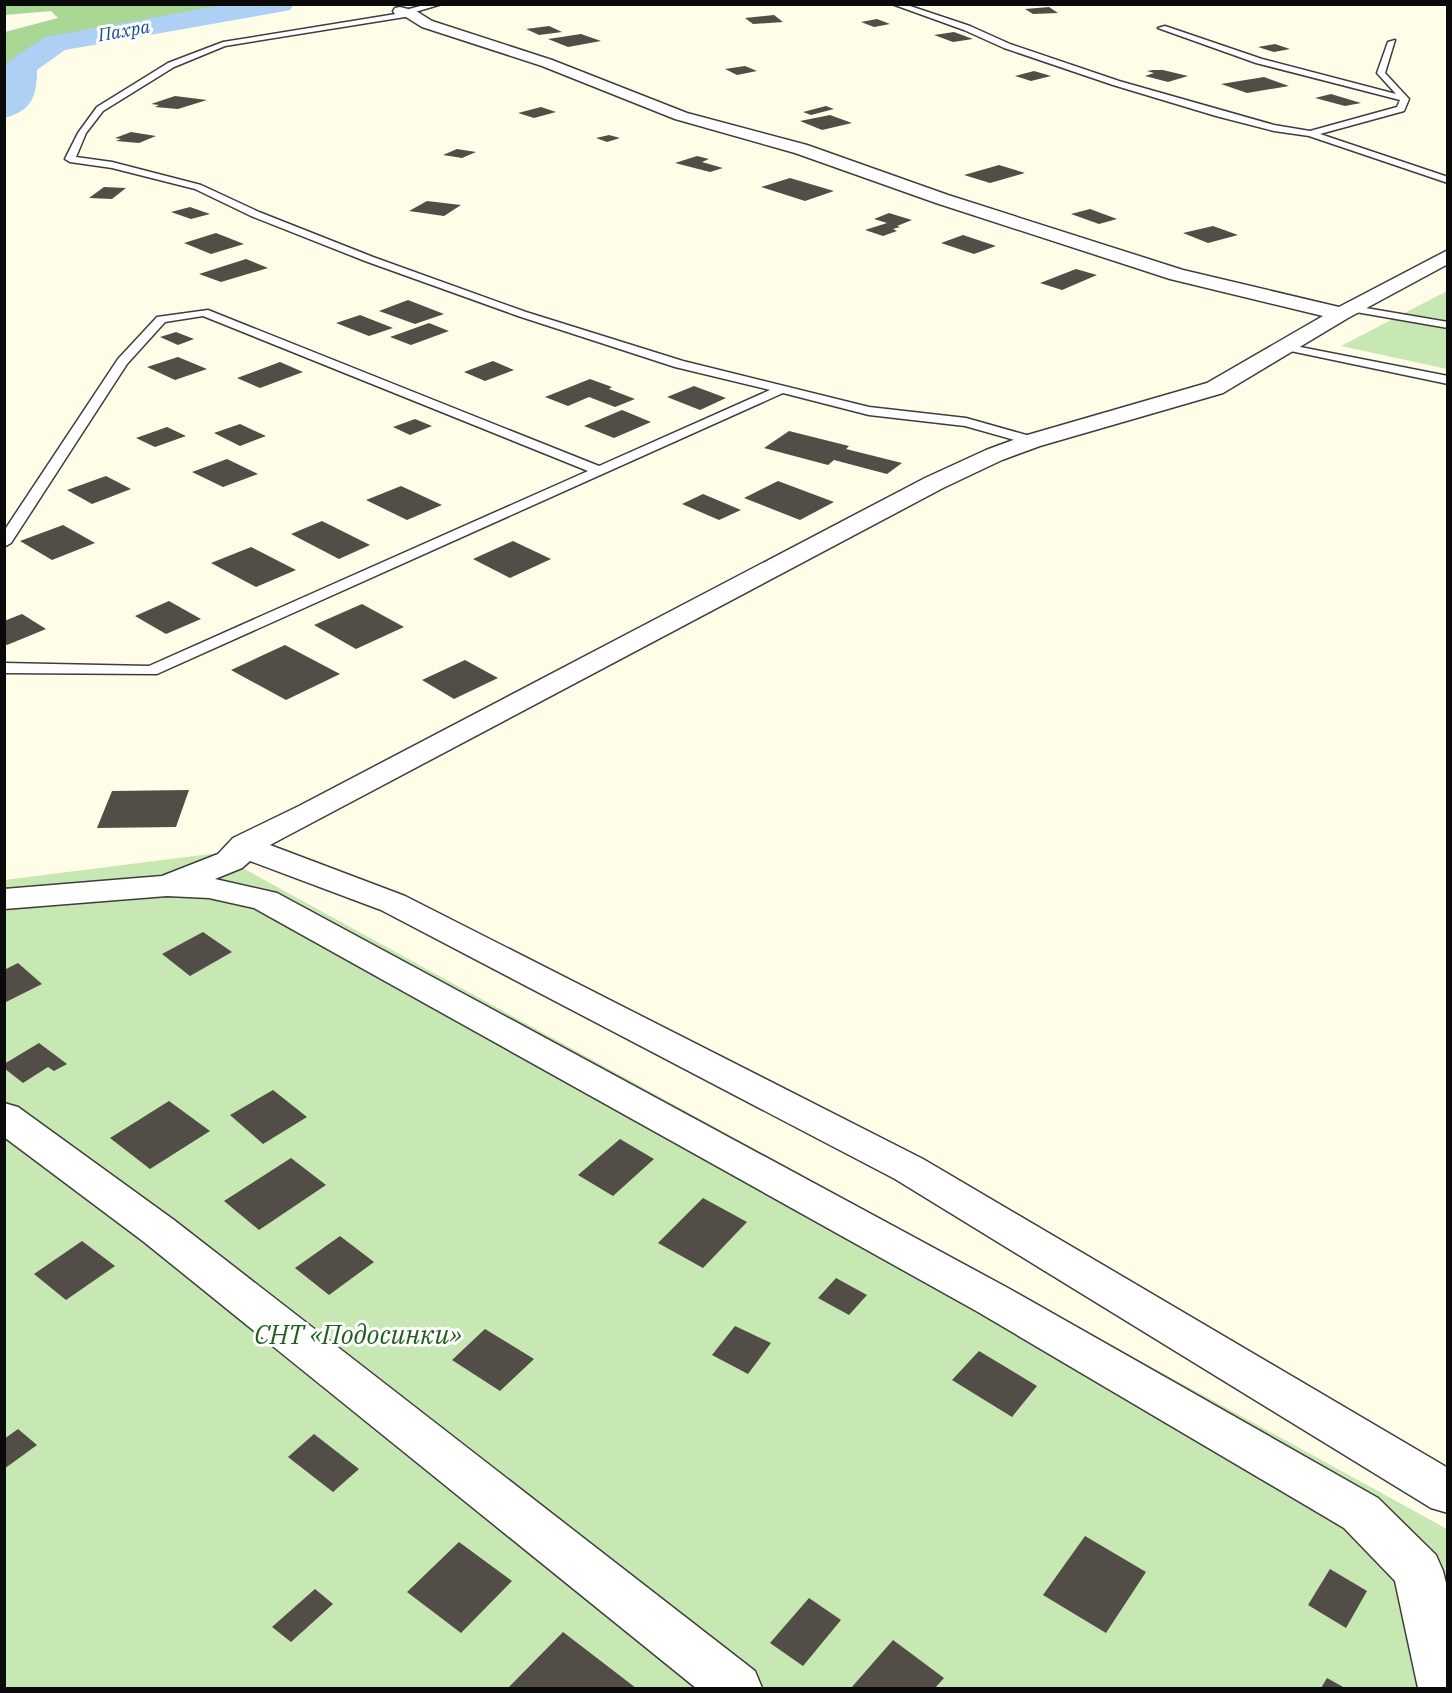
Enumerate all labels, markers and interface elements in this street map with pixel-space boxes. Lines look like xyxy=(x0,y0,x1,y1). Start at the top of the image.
water label: Пахра xyxy=(95,15,152,47)
park label: СНТ «Подосинки» xyxy=(254,1317,462,1351)

